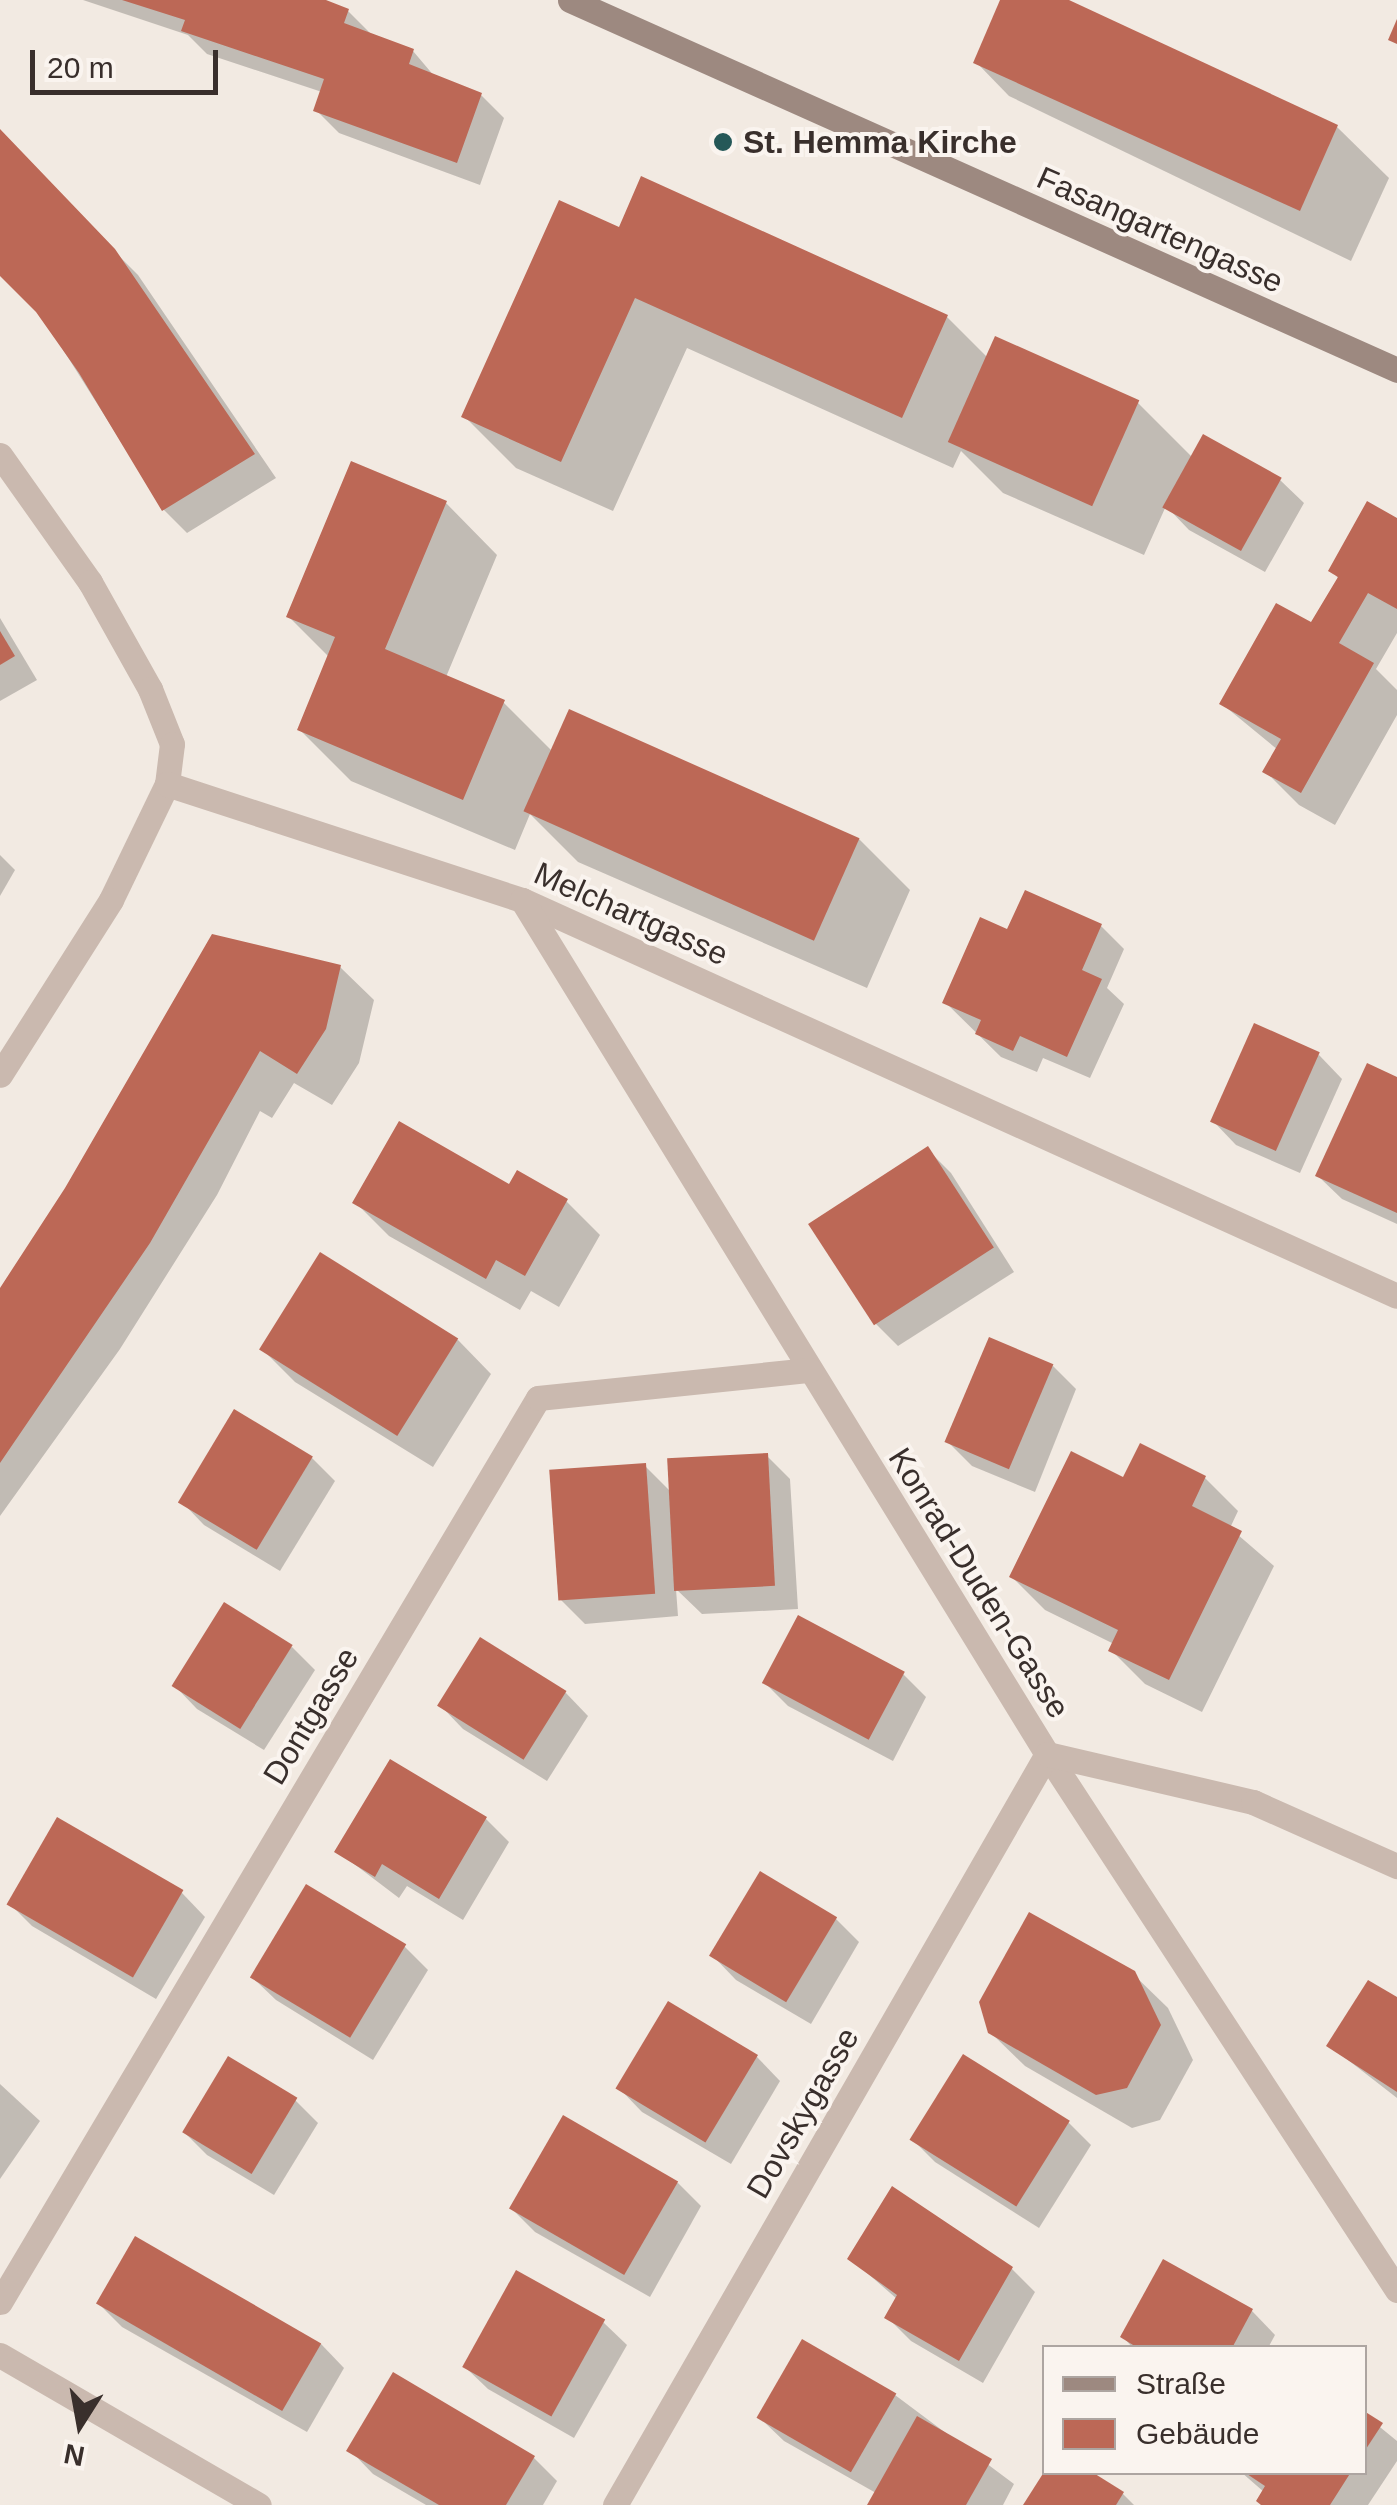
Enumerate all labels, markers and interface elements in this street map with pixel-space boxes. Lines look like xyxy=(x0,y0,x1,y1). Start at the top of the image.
scale bar xyxy=(35,30,222,92)
text: 20 m xyxy=(47,51,114,84)
place label: St. Hemma Kirche xyxy=(743,123,1017,161)
marker: St. Hemma Kirche xyxy=(712,131,734,153)
street label: Fasangartengasse xyxy=(1031,159,1289,301)
street label: Melchartgasse xyxy=(528,854,734,974)
street label: Konrad-Duden-Gasse xyxy=(880,1441,1078,1725)
street label: Dontgasse xyxy=(255,1641,367,1791)
street label: Dovskygasse xyxy=(739,2021,867,2205)
legend xyxy=(1042,2345,1367,2475)
text: Straße xyxy=(1136,2367,1226,2400)
north arrow xyxy=(30,2375,130,2475)
text: Gebäude xyxy=(1136,2417,1259,2450)
text: N xyxy=(61,2438,87,2472)

